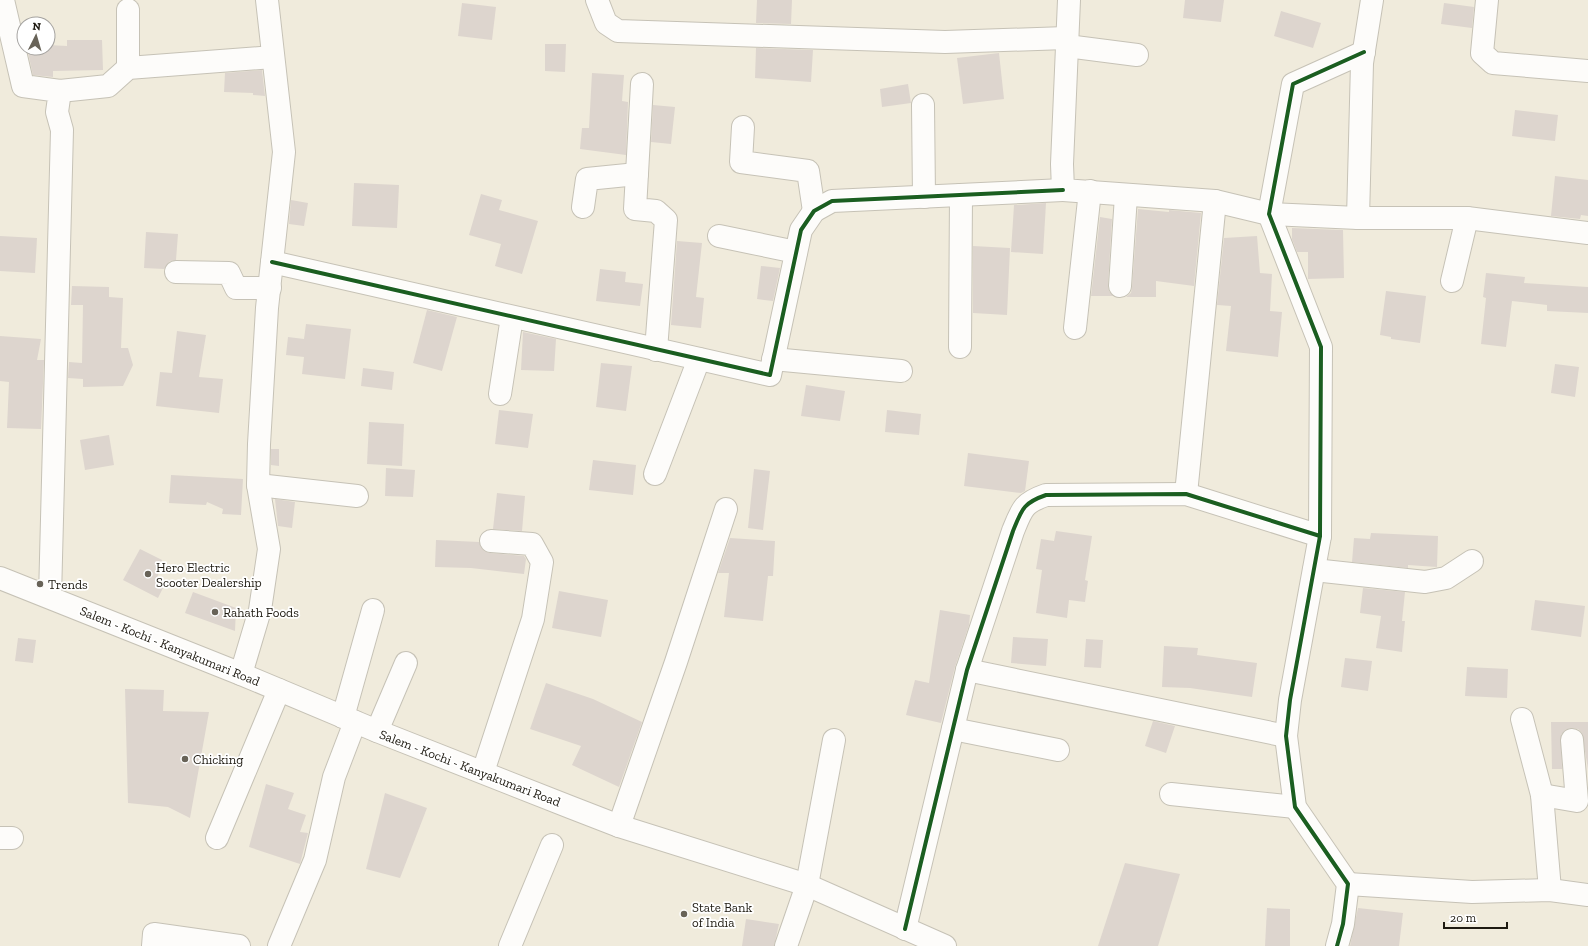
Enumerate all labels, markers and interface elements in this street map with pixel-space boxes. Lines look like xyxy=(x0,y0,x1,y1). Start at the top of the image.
north arrow xyxy=(16,16,56,56)
text: N xyxy=(32,20,42,33)
place label: Hero Electric Scooter Dealership xyxy=(156,560,262,590)
marker: Hero Electric Scooter Dealership xyxy=(143,569,153,579)
place label: Trends xyxy=(48,577,88,592)
marker: Trends xyxy=(35,579,45,589)
street label: Salem - Kochi - Kanyakumari Road xyxy=(78,603,262,689)
place label: Rahath Foods xyxy=(223,605,299,620)
marker: Rahath Foods xyxy=(210,607,220,617)
street label: Salem - Kochi - Kanyakumari Road xyxy=(377,726,563,810)
place label: Chicking xyxy=(193,752,243,767)
marker: Chicking xyxy=(180,754,190,764)
place label: State Bank of India xyxy=(692,900,752,930)
scale bar xyxy=(1444,904,1507,930)
marker: State Bank of India xyxy=(679,909,689,919)
text: 20 m xyxy=(1450,911,1477,925)

